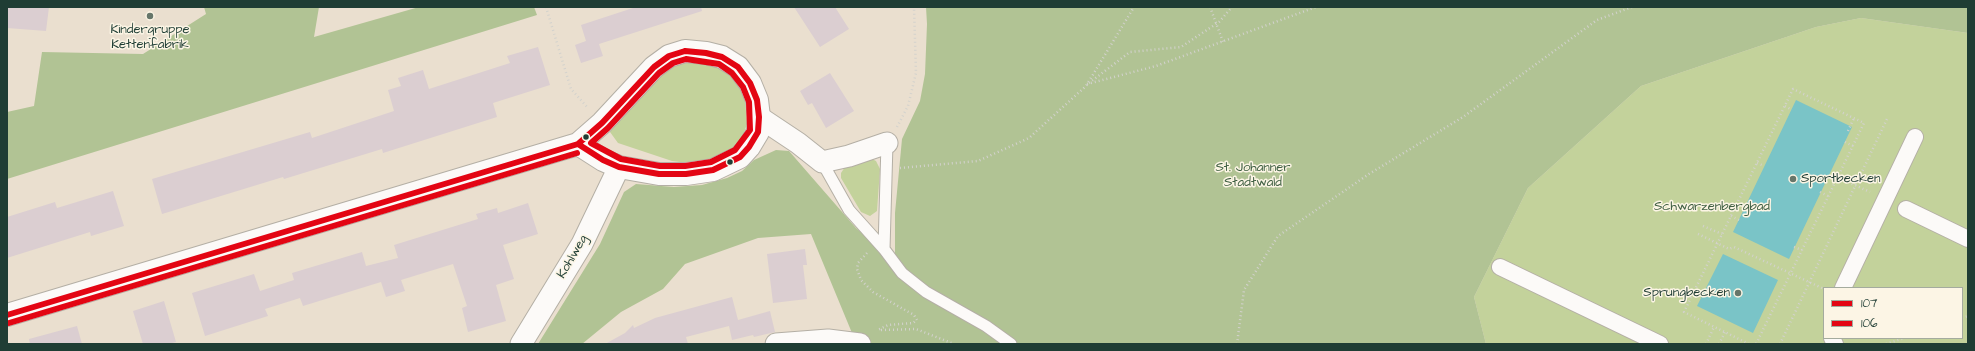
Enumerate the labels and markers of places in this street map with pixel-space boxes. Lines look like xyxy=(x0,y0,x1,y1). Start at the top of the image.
marker: Kindergruppe Kettenfabrik xyxy=(145,11,155,21)
place label: Kindergruppe Kettenfabrik xyxy=(110,22,190,53)
unlabelled marker xyxy=(581,132,591,142)
unlabelled marker xyxy=(725,157,735,167)
place label: Sportbecken xyxy=(1801,171,1880,187)
marker: Sportbecken xyxy=(1788,174,1798,184)
place label: Sprungbecken xyxy=(1643,285,1730,301)
marker: Sprungbecken xyxy=(1733,288,1743,298)

